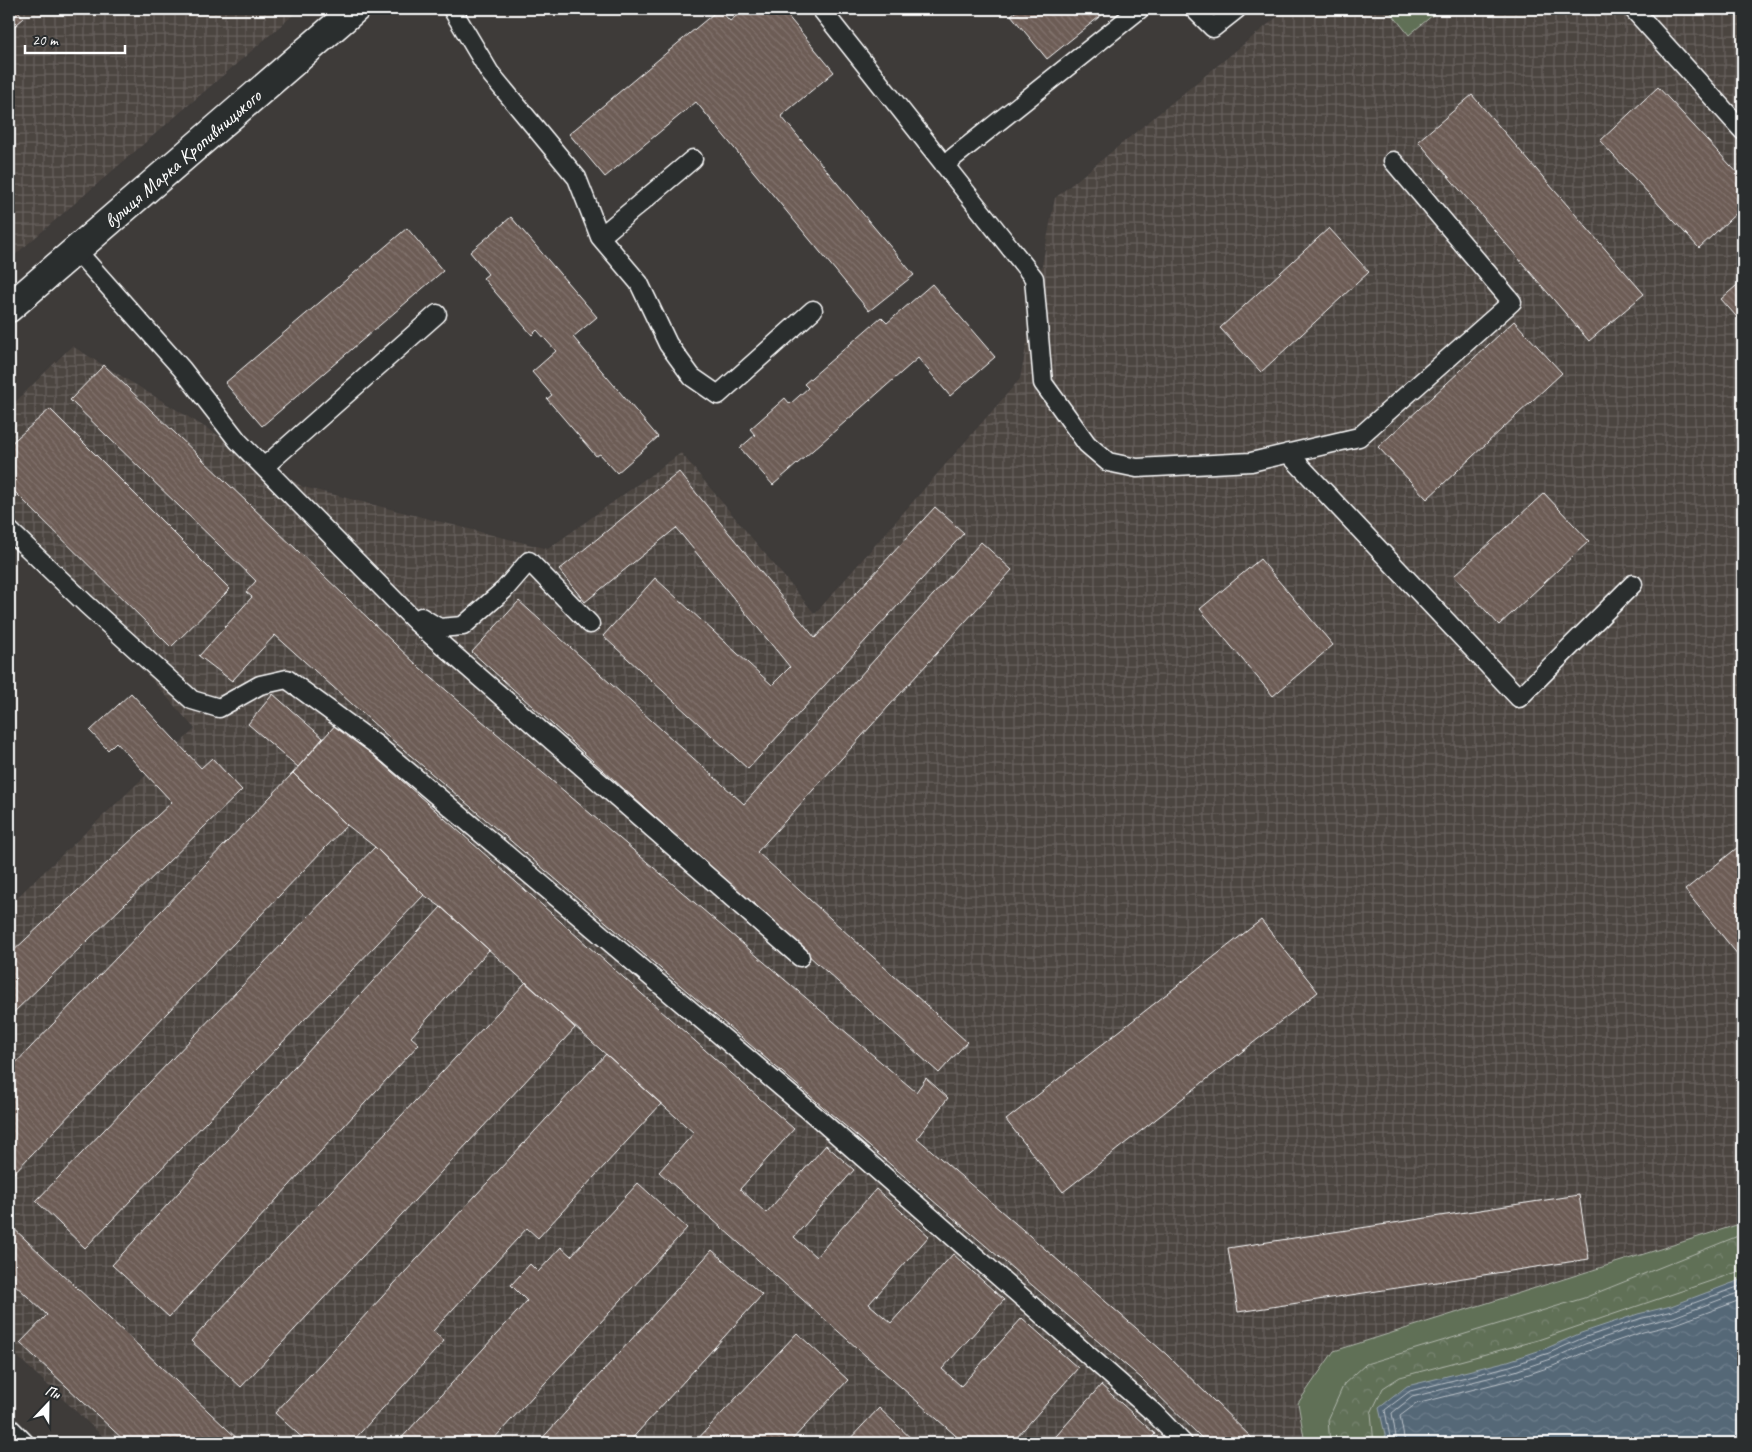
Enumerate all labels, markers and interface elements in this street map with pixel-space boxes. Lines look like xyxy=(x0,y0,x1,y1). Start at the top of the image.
scale bar xyxy=(25,22,125,54)
text: 20 m xyxy=(32,31,59,50)
street label: вулиця Марка Кропивницького xyxy=(99,83,267,234)
north arrow xyxy=(22,1380,72,1430)
text: Пн xyxy=(43,1382,63,1403)

